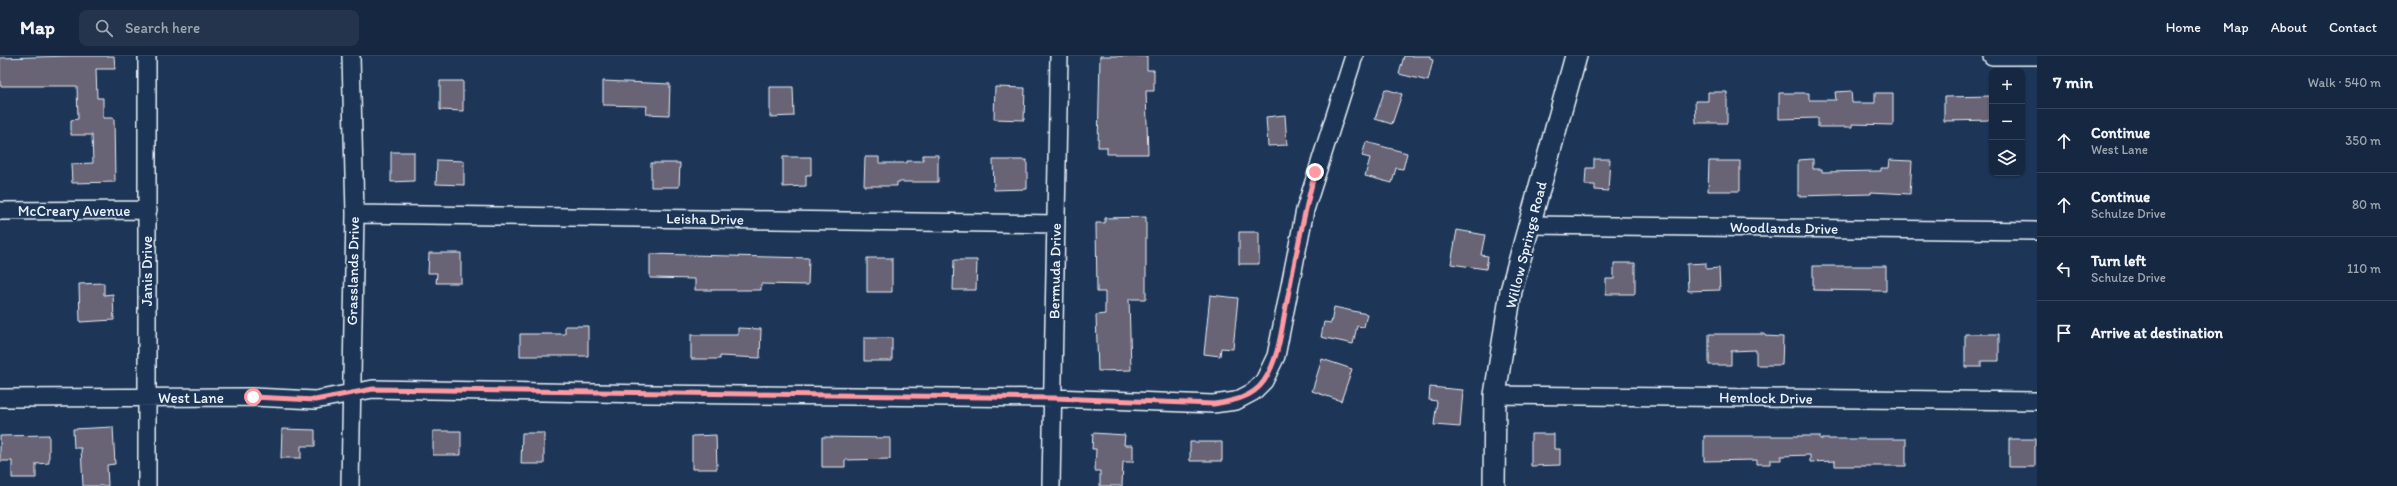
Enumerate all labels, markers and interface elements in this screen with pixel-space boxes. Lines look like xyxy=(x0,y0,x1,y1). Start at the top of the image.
search box xyxy=(79,10,359,46)
text: Map xyxy=(20,16,55,39)
icon: search xyxy=(93,17,115,39)
text: Search here xyxy=(125,19,200,37)
text: Home xyxy=(2166,19,2201,36)
text: Map xyxy=(2223,19,2249,36)
text: About xyxy=(2271,19,2307,36)
text: Contact xyxy=(2329,19,2377,36)
map controls xyxy=(1989,68,2025,176)
button: + xyxy=(1989,68,2025,104)
text: 7 min xyxy=(2053,72,2093,92)
text: Walk · 540 m xyxy=(2308,75,2381,90)
button: − xyxy=(1989,104,2025,140)
text: Continue xyxy=(2091,124,2150,142)
icon: ahead xyxy=(2053,130,2075,152)
text: 350 m xyxy=(2345,133,2381,148)
button: layers xyxy=(1989,140,2025,176)
text: West Lane xyxy=(2091,142,2148,157)
route end xyxy=(1306,163,1324,181)
street label: Willow Springs Road xyxy=(1501,179,1551,311)
text: Continue xyxy=(2091,188,2150,206)
icon: ahead xyxy=(2053,194,2075,216)
text: 80 m xyxy=(2352,197,2381,212)
street label: McCreary Avenue xyxy=(18,202,130,220)
text: Schulze Drive xyxy=(2091,206,2166,221)
street label: Leisha Drive xyxy=(666,209,744,229)
street label: Grasslands Drive xyxy=(343,216,363,326)
street label: Woodlands Drive xyxy=(1730,218,1838,238)
street label: Bermuda Drive xyxy=(1045,223,1065,319)
street label: Janis Drive xyxy=(138,236,156,306)
text: Turn left xyxy=(2091,252,2146,270)
icon: left xyxy=(2053,258,2075,280)
text: 110 m xyxy=(2347,261,2381,276)
text: Schulze Drive xyxy=(2091,270,2166,285)
icon: arrive xyxy=(2053,322,2075,344)
text: Arrive at destination xyxy=(2091,324,2223,342)
route start xyxy=(244,388,262,406)
street label: Hemlock Drive xyxy=(1719,388,1813,408)
street label: West Lane xyxy=(158,389,224,407)

